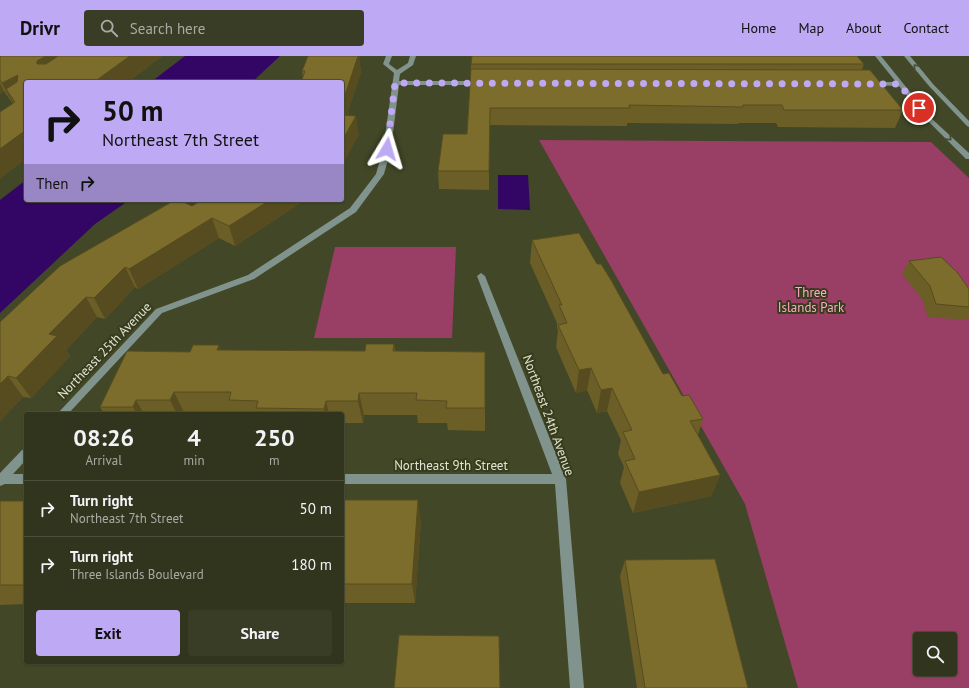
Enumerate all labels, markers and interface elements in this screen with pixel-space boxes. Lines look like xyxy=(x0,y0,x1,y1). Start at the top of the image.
search box xyxy=(84,10,364,46)
text: Drivr xyxy=(20,16,60,40)
icon: search xyxy=(98,17,120,39)
text: Search here xyxy=(130,19,205,38)
text: Home xyxy=(741,19,776,37)
text: Map xyxy=(798,19,824,37)
text: About xyxy=(846,19,882,37)
text: Contact xyxy=(904,19,949,37)
one-way arrow xyxy=(914,65,921,72)
pin xyxy=(902,91,936,125)
text: 50 m xyxy=(102,92,163,129)
icon: right xyxy=(36,96,88,148)
icon: arrive xyxy=(908,97,930,119)
text: Northeast 7th Street xyxy=(102,128,259,151)
position arrow xyxy=(366,128,408,170)
one-way arrow xyxy=(944,133,952,141)
icon: right xyxy=(76,172,98,194)
text: Then xyxy=(36,174,68,193)
park label: Three Islands Park xyxy=(778,284,845,316)
street label: Northeast 25th Avenue xyxy=(54,298,155,402)
street label: Northeast 24th Avenue xyxy=(519,352,578,478)
text: 08:26 xyxy=(73,422,134,453)
text: 4 xyxy=(187,422,201,453)
text: 250 xyxy=(254,422,295,453)
text: Arrival xyxy=(86,452,122,469)
text: min xyxy=(183,452,205,469)
text: m xyxy=(269,452,280,469)
street label: Northeast 9th Street xyxy=(394,457,508,474)
text: Turn right xyxy=(70,491,133,510)
icon: right xyxy=(36,498,58,520)
text: 50 m xyxy=(299,499,332,518)
text: Northeast 7th Street xyxy=(70,510,183,527)
text: Turn right xyxy=(70,547,133,566)
icon: right xyxy=(36,554,58,576)
text: 180 m xyxy=(291,555,332,574)
text: Three Islands Boulevard xyxy=(70,566,204,583)
button: Exit xyxy=(36,610,180,656)
button: Share xyxy=(188,610,332,656)
map controls xyxy=(913,632,957,676)
button: search xyxy=(913,632,957,676)

